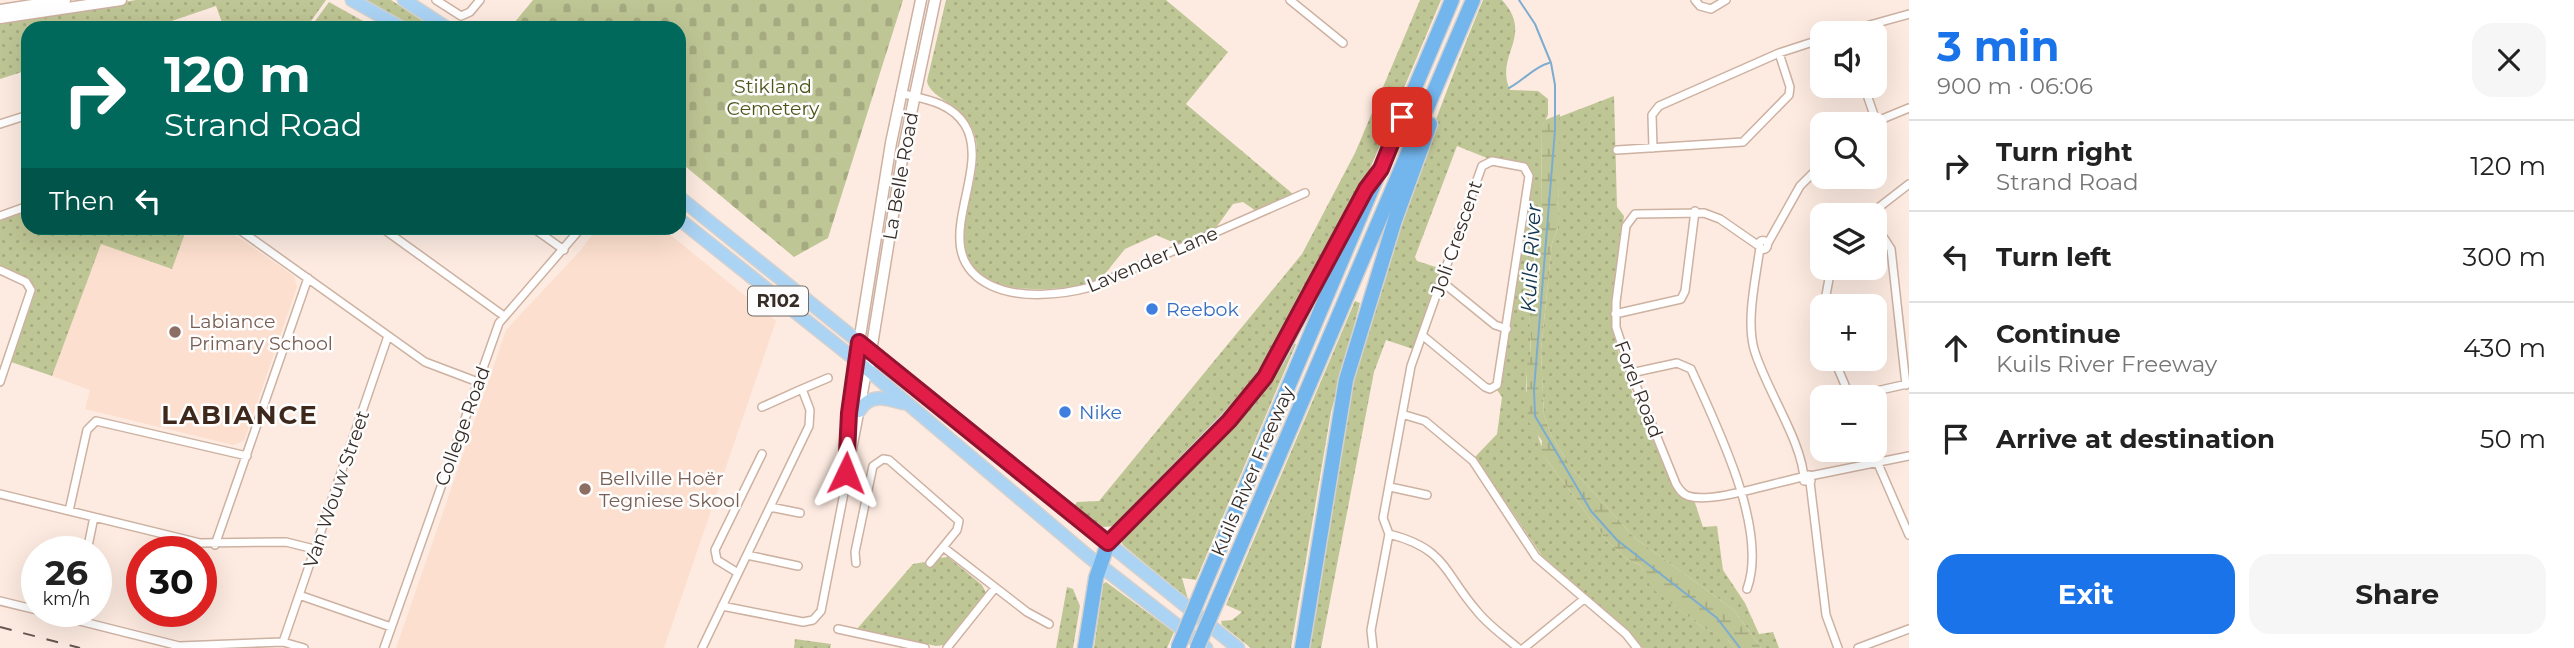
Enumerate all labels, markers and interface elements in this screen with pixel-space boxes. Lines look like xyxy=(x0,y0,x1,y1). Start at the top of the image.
text: 3 min xyxy=(1937,20,2059,72)
map controls xyxy=(1810,21,1887,462)
button: sound xyxy=(1810,21,1887,98)
button: close xyxy=(2472,23,2546,97)
text: 120 m xyxy=(164,45,311,104)
icon: right xyxy=(49,49,140,140)
text: 900 m · 06:06 xyxy=(1937,72,2093,100)
park label: Stikland Cemetery xyxy=(727,75,820,120)
pin xyxy=(1372,87,1432,147)
icon: arrive xyxy=(1383,98,1421,136)
text: Strand Road xyxy=(164,105,362,144)
street label: La Belle Road xyxy=(878,110,923,242)
button: search xyxy=(1810,112,1887,189)
text: Turn right xyxy=(1996,136,2132,168)
icon: right xyxy=(1937,147,1975,185)
text: 120 m xyxy=(2470,150,2546,182)
text: Strand Road xyxy=(1996,168,2139,196)
street label: Joli Crescent xyxy=(1426,177,1487,300)
icon: left xyxy=(129,182,167,220)
text: Then xyxy=(49,185,115,217)
water label: Kuils River xyxy=(1515,202,1546,313)
button: layers xyxy=(1810,203,1887,280)
street label: Lavender Lane xyxy=(1083,221,1221,297)
icon: left xyxy=(1937,238,1975,276)
text: Turn left xyxy=(1996,241,2112,273)
text: 300 m xyxy=(2463,241,2546,273)
road number: R102 xyxy=(748,286,808,316)
button: + xyxy=(1810,294,1887,371)
place label: Reebok xyxy=(1166,298,1239,321)
marker: Reebok xyxy=(1144,301,1160,317)
place label: Labiance Primary School xyxy=(189,310,333,355)
text: Continue xyxy=(1996,318,2121,350)
marker: Labiance Primary School xyxy=(167,324,183,340)
icon: ahead xyxy=(1937,329,1975,367)
text: 430 m xyxy=(2463,332,2546,364)
street label: Forel Road xyxy=(1609,337,1668,441)
text: Kuils River Freeway xyxy=(1996,350,2217,378)
street label: College Road xyxy=(430,363,495,489)
street label: Kuils River Freeway xyxy=(1206,382,1299,560)
button: − xyxy=(1810,385,1887,462)
district label: LABIANCE xyxy=(161,399,319,431)
place label: Nike xyxy=(1079,401,1122,424)
marker: Nike xyxy=(1057,404,1073,420)
street label: Van Wouw Street xyxy=(299,407,374,571)
icon: arrive xyxy=(1937,420,1975,458)
text: Arrive at destination xyxy=(1996,423,2275,455)
text: 50 m xyxy=(2480,423,2546,455)
position arrow xyxy=(809,436,883,510)
place label: Bellville Hoër Tegniese Skool xyxy=(599,467,740,512)
marker: Bellville Hoër Tegniese Skool xyxy=(577,481,593,497)
speed limit sign: 30 xyxy=(126,536,217,627)
text: 26 xyxy=(45,551,88,594)
button: Exit xyxy=(1937,554,2235,634)
button: Share xyxy=(2249,554,2546,634)
text: km/h xyxy=(42,588,91,610)

